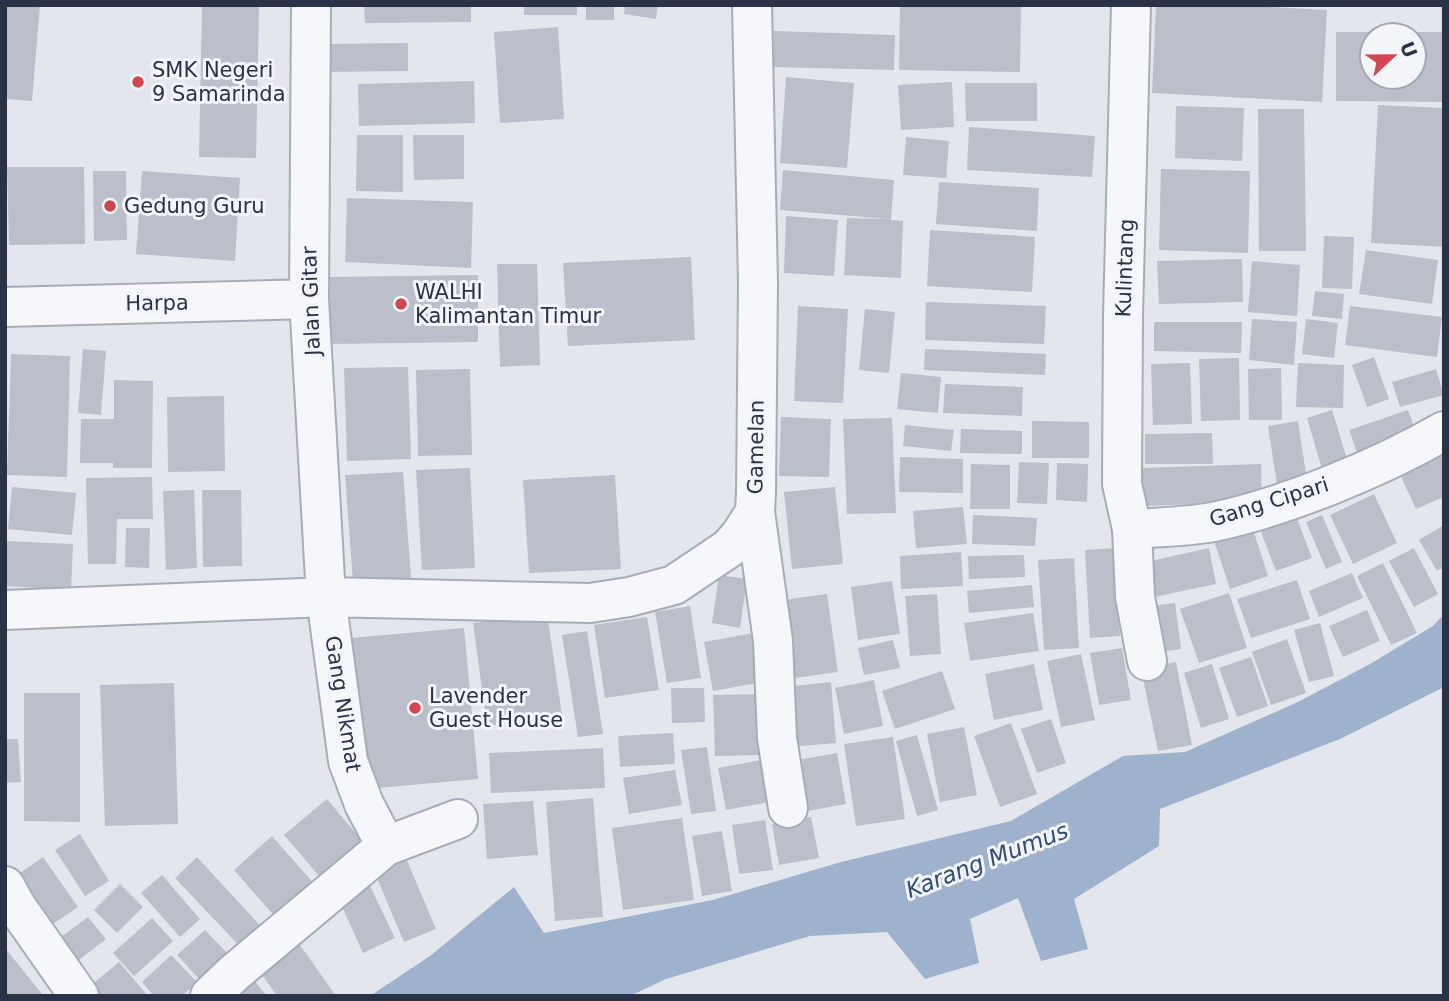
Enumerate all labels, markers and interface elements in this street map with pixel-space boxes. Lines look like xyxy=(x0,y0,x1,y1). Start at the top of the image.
north arrow xyxy=(1358,21,1428,91)
text: U xyxy=(1396,38,1422,61)
place label: SMK Negeri 9 Samarinda xyxy=(152,58,286,106)
marker: SMK Negeri 9 Samarinda xyxy=(130,74,146,90)
place label: Gedung Guru xyxy=(124,194,265,218)
marker: Gedung Guru xyxy=(102,198,118,214)
street label: Kulintang xyxy=(1111,218,1139,318)
street label: Jalan Gitar xyxy=(297,245,325,358)
place label: WALHI Kalimantan Timur xyxy=(415,280,601,328)
street label: Harpa xyxy=(125,290,189,316)
marker: WALHI Kalimantan Timur xyxy=(393,296,409,312)
street label: Gamelan xyxy=(743,400,769,494)
street label: Gang Cipari xyxy=(1206,472,1332,532)
street label: Gang Nikmat xyxy=(320,634,366,774)
place label: Lavender Guest House xyxy=(429,684,563,732)
marker: Lavender Guest House xyxy=(407,700,423,716)
water label: Karang Mumus xyxy=(902,817,1072,903)

